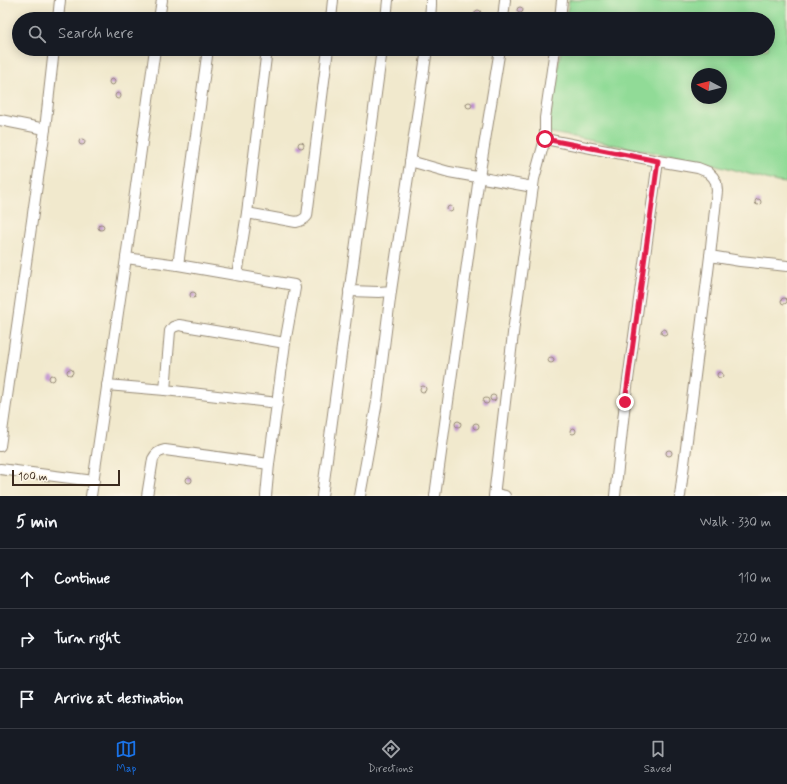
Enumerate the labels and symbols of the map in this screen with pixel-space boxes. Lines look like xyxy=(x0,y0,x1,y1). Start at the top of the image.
north arrow xyxy=(691,68,727,104)
route start xyxy=(536,130,554,148)
route end xyxy=(616,393,634,411)
scale bar xyxy=(12,468,120,487)

